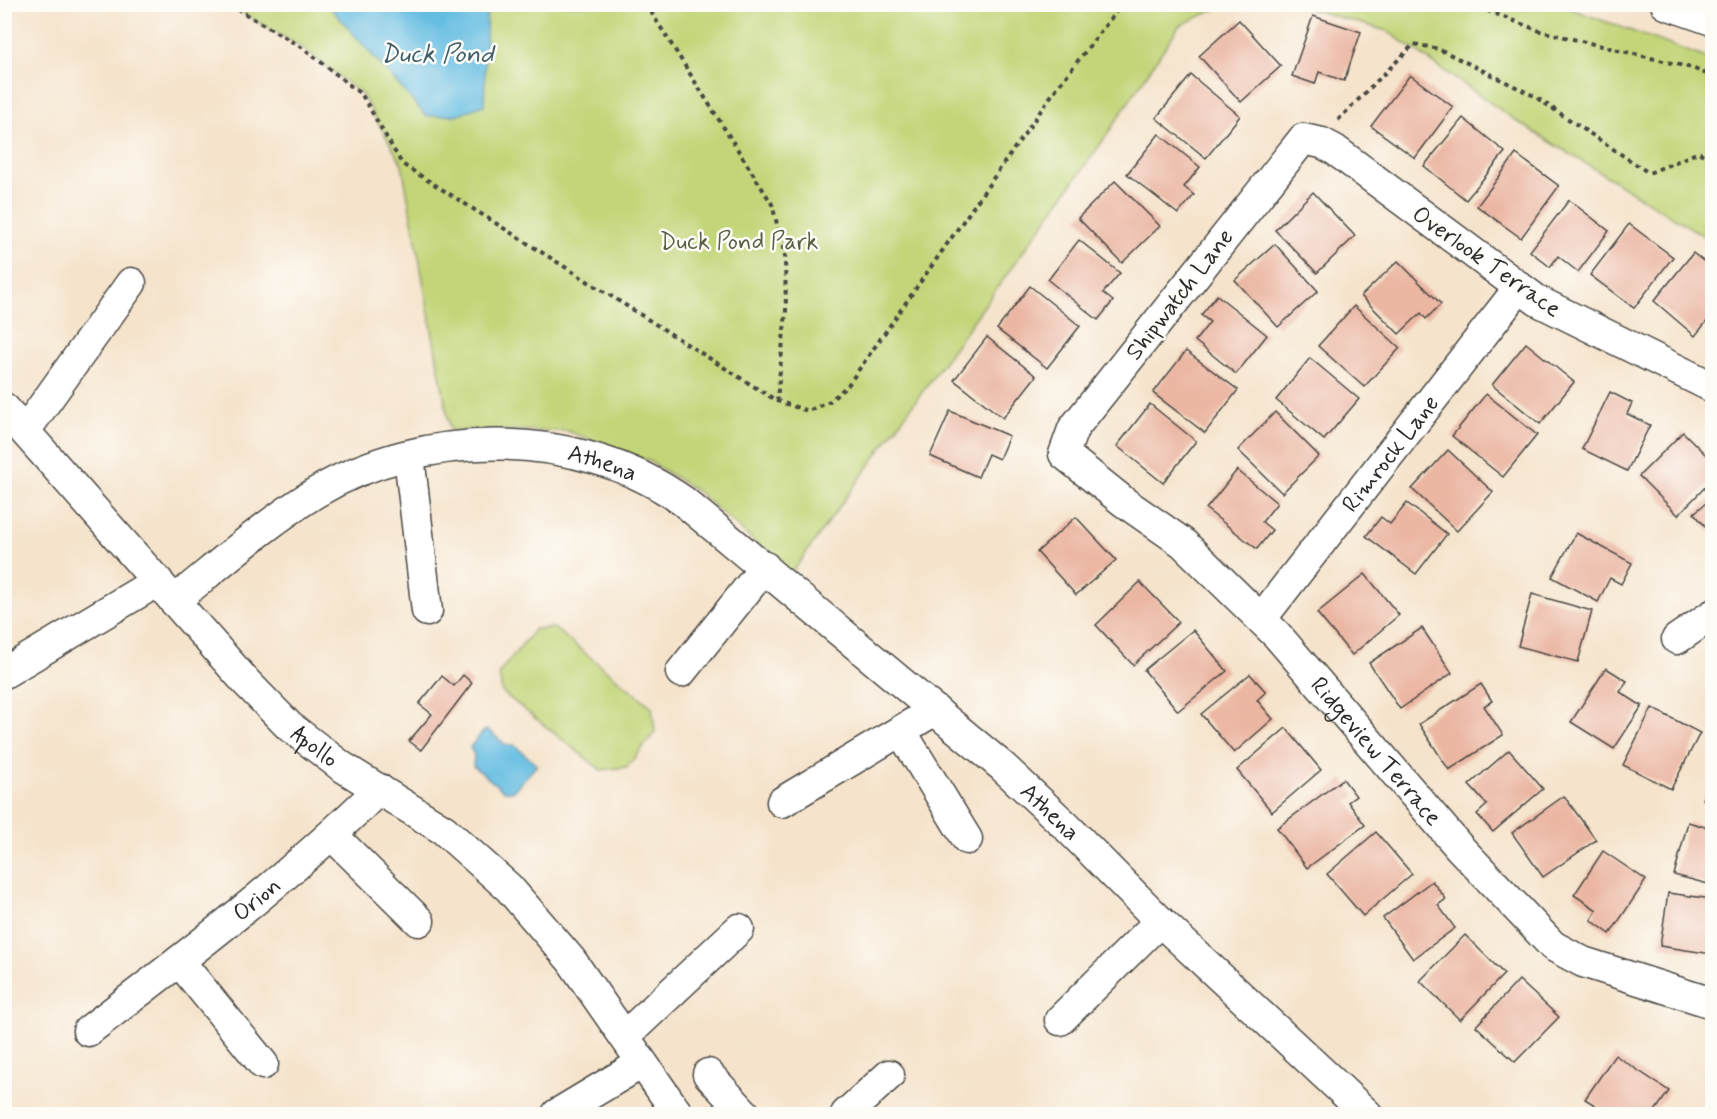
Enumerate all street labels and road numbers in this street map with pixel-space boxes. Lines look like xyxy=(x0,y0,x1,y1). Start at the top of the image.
street label: Overlook Terrace xyxy=(1406,199,1567,325)
street label: Shipwatch Lane xyxy=(1119,223,1241,367)
street label: Rimrock Lane xyxy=(1336,389,1447,519)
street label: Athena xyxy=(564,438,642,490)
street label: Ridgeview Terrace xyxy=(1303,671,1448,833)
street label: Apollo xyxy=(282,719,344,775)
street label: Athena xyxy=(1013,777,1086,848)
street label: Orion xyxy=(227,871,288,929)

